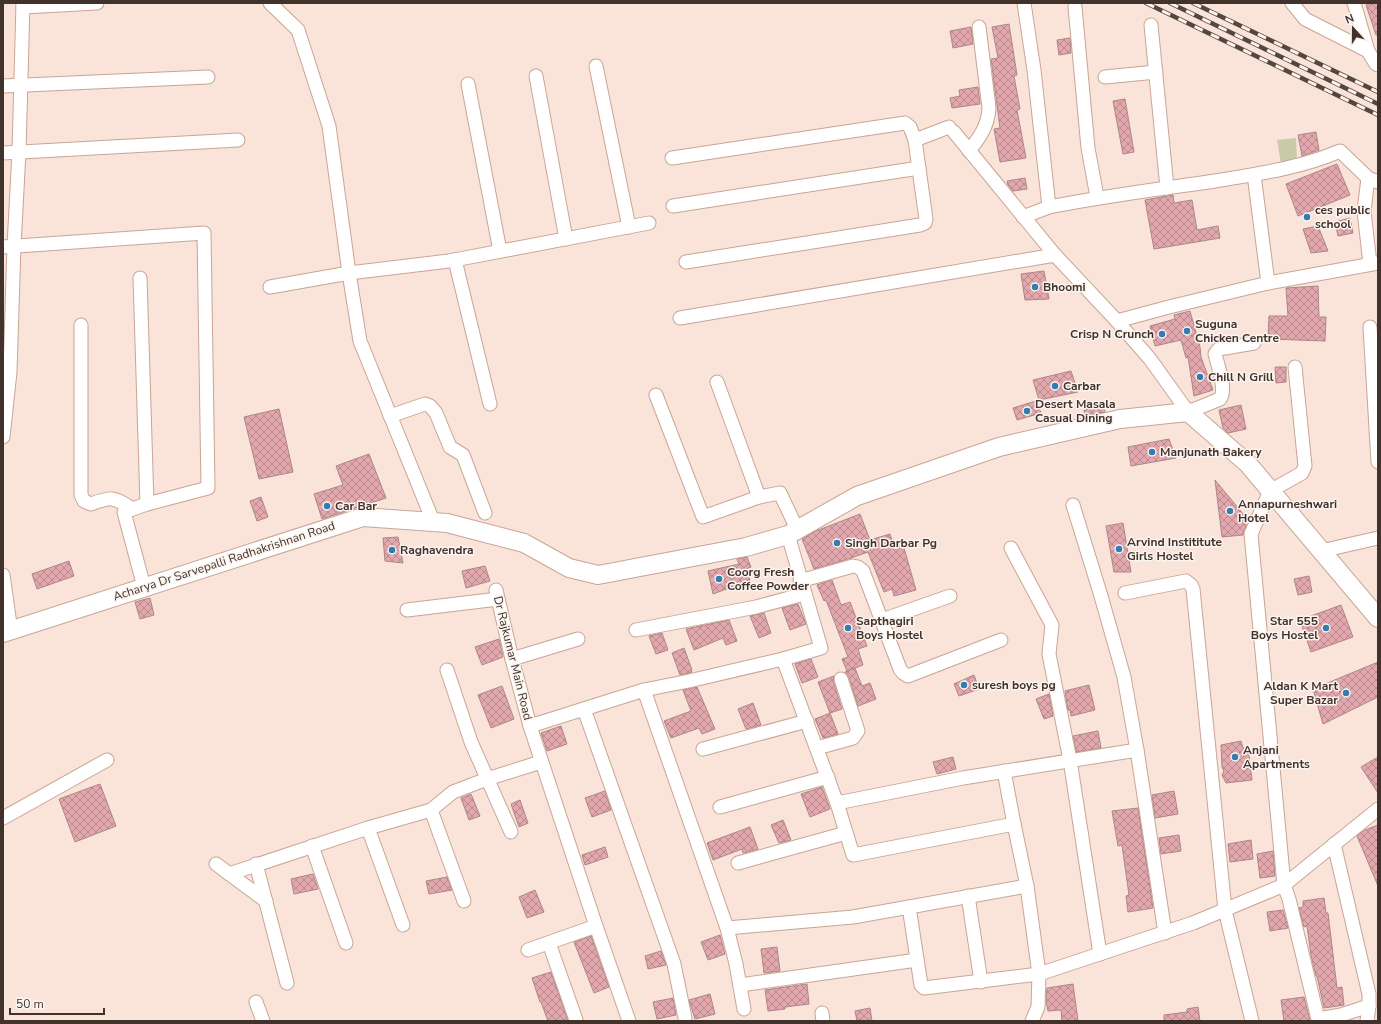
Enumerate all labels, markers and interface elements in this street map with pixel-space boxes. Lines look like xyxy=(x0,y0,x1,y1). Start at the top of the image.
north arrow xyxy=(1333,8,1373,48)
text: N xyxy=(1343,11,1356,28)
place label: ces public school xyxy=(1315,202,1370,232)
marker: ces public school xyxy=(1302,212,1312,222)
place label: Bhoomi xyxy=(1043,279,1086,295)
marker: Bhoomi xyxy=(1030,282,1040,292)
place label: Suguna Chicken Centre xyxy=(1195,316,1279,346)
place label: Crisp N Crunch xyxy=(1070,326,1154,342)
marker: Suguna Chicken Centre xyxy=(1182,326,1192,336)
marker: Crisp N Crunch xyxy=(1157,329,1167,339)
place label: Chill N Grill xyxy=(1208,369,1274,385)
marker: Chill N Grill xyxy=(1195,372,1205,382)
place label: Carbar xyxy=(1063,378,1101,394)
marker: Carbar xyxy=(1050,381,1060,391)
place label: Desert Masala Casual Dining xyxy=(1035,396,1116,426)
marker: Desert Masala Casual Dining xyxy=(1022,406,1032,416)
place label: Manjunath Bakery xyxy=(1160,444,1262,460)
marker: Manjunath Bakery xyxy=(1147,447,1157,457)
place label: Annapurneshwari Hotel xyxy=(1238,496,1337,526)
place label: Car Bar xyxy=(335,498,377,514)
marker: Car Bar xyxy=(322,501,332,511)
marker: Annapurneshwari Hotel xyxy=(1225,506,1235,516)
street label: Acharya Dr Sarvepalli Radhakrishnan Road xyxy=(111,518,337,604)
place label: Arvind Instititute Girls Hostel xyxy=(1127,534,1222,564)
place label: Singh Darbar Pg xyxy=(845,535,937,551)
marker: Singh Darbar Pg xyxy=(832,538,842,548)
place label: Raghavendra xyxy=(400,542,474,558)
marker: Arvind Instititute Girls Hostel xyxy=(1114,544,1124,554)
marker: Raghavendra xyxy=(387,545,397,555)
place label: Coorg Fresh Coffee Powder xyxy=(727,564,809,594)
marker: Coorg Fresh Coffee Powder xyxy=(714,574,724,584)
street label: Dr Rajkumar Main Road xyxy=(490,594,536,722)
place label: Sapthagiri Boys Hostel xyxy=(856,613,923,643)
place label: Star 555 Boys Hostel xyxy=(1251,613,1318,643)
marker: Sapthagiri Boys Hostel xyxy=(843,623,853,633)
marker: Star 555 Boys Hostel xyxy=(1321,623,1331,633)
place label: suresh boys pg xyxy=(972,677,1056,693)
place label: Aldan K Mart Super Bazar xyxy=(1263,678,1338,708)
marker: suresh boys pg xyxy=(959,680,969,690)
marker: Aldan K Mart Super Bazar xyxy=(1341,688,1351,698)
place label: Anjani Apartments xyxy=(1243,742,1310,772)
marker: Anjani Apartments xyxy=(1230,752,1240,762)
scale bar xyxy=(10,990,104,1016)
text: 50 m xyxy=(16,996,44,1012)

